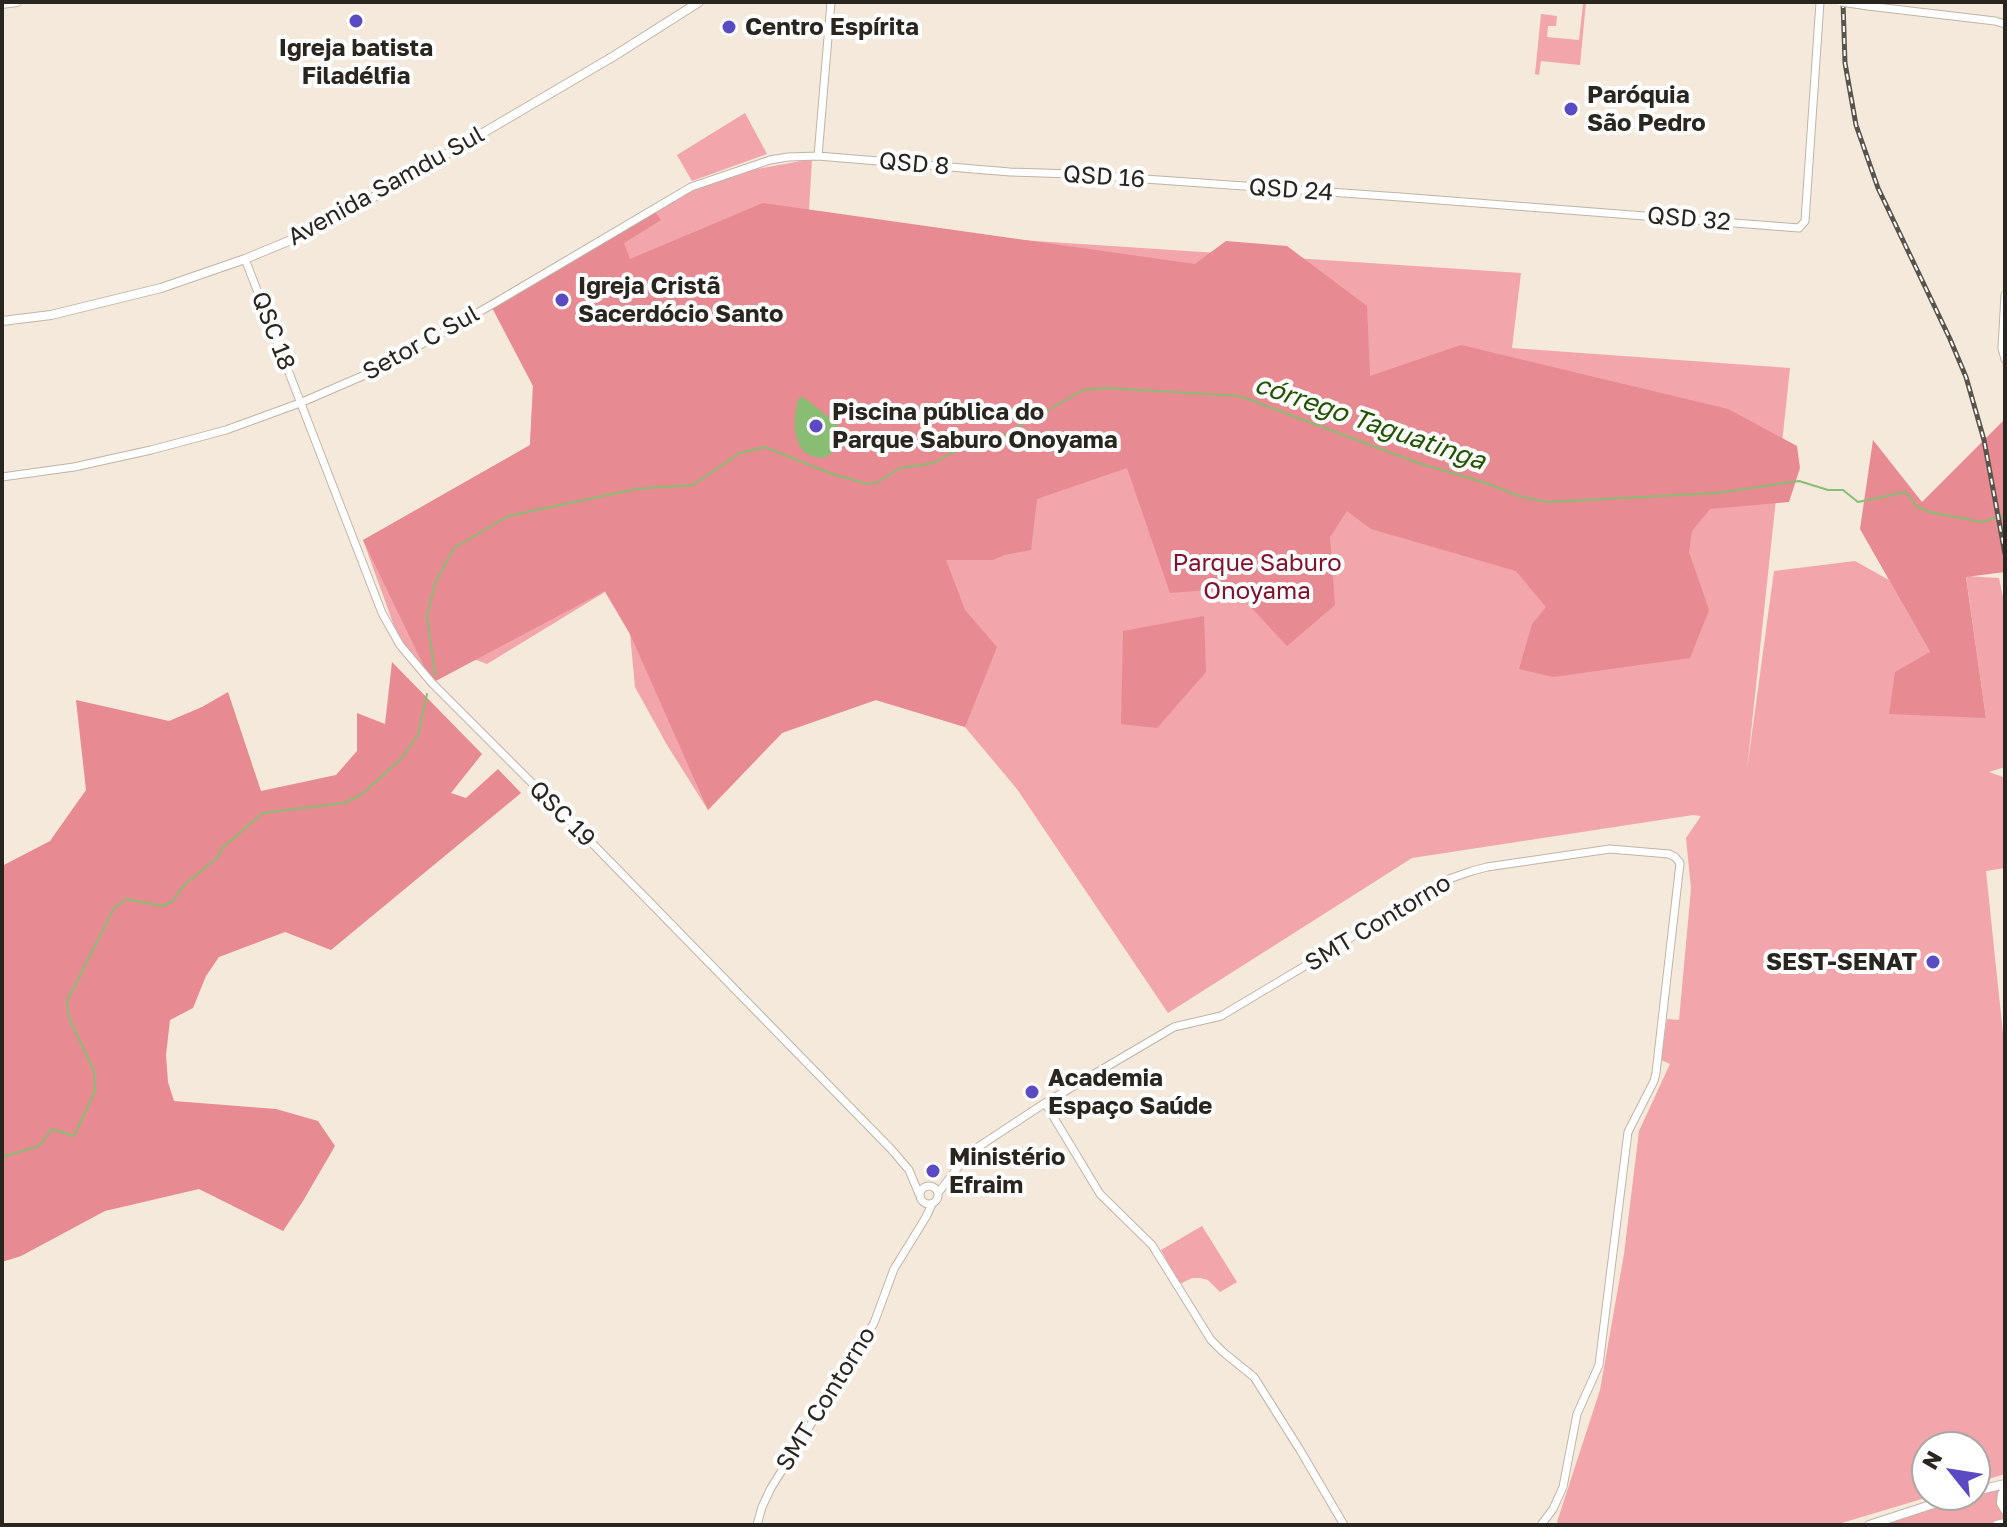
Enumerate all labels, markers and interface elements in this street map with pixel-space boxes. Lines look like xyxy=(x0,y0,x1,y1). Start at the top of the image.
marker: Igreja batista Filadélfia xyxy=(347,12,365,30)
place label: Centro Espírita xyxy=(745,13,919,41)
marker: Centro Espírita xyxy=(720,18,738,36)
place label: Igreja batista Filadélfia xyxy=(279,34,433,90)
place label: Paróquia São Pedro xyxy=(1587,81,1706,137)
marker: Paróquia São Pedro xyxy=(1562,100,1580,118)
street label: Avenida Samdu Sul xyxy=(283,120,489,252)
street label: QSD 8 xyxy=(878,147,950,181)
street label: QSD 16 xyxy=(1062,160,1146,194)
street label: QSD 24 xyxy=(1248,173,1334,207)
street label: QSD 32 xyxy=(1646,201,1732,237)
place label: Igreja Cristã Sacerdócio Santo xyxy=(578,272,783,328)
street label: QSC 18 xyxy=(245,288,301,374)
marker: Igreja Cristã Sacerdócio Santo xyxy=(553,291,571,309)
street label: Setor C Sul xyxy=(358,299,484,387)
water label: córrego Taguatinga xyxy=(1251,369,1489,477)
place label: Piscina pública do Parque Saburo Onoyama xyxy=(832,398,1118,454)
marker: Piscina pública do Parque Saburo Onoyama xyxy=(807,417,825,435)
park label: Parque Saburo Onoyama xyxy=(1172,549,1342,605)
street label: QSC 19 xyxy=(523,775,601,853)
street label: SMT Contorno xyxy=(1300,868,1456,978)
place label: SEST-SENAT xyxy=(1766,948,1917,976)
marker: SEST-SENAT xyxy=(1924,953,1942,971)
place label: Academia Espaço Saúde xyxy=(1048,1064,1212,1120)
marker: Academia Espaço Saúde xyxy=(1023,1083,1041,1101)
place label: Ministério Efraim xyxy=(949,1143,1065,1199)
marker: Ministério Efraim xyxy=(924,1162,942,1180)
street label: SMT Contorno xyxy=(770,1322,882,1476)
north arrow xyxy=(1911,1431,1991,1511)
text: N xyxy=(1916,1446,1947,1474)

